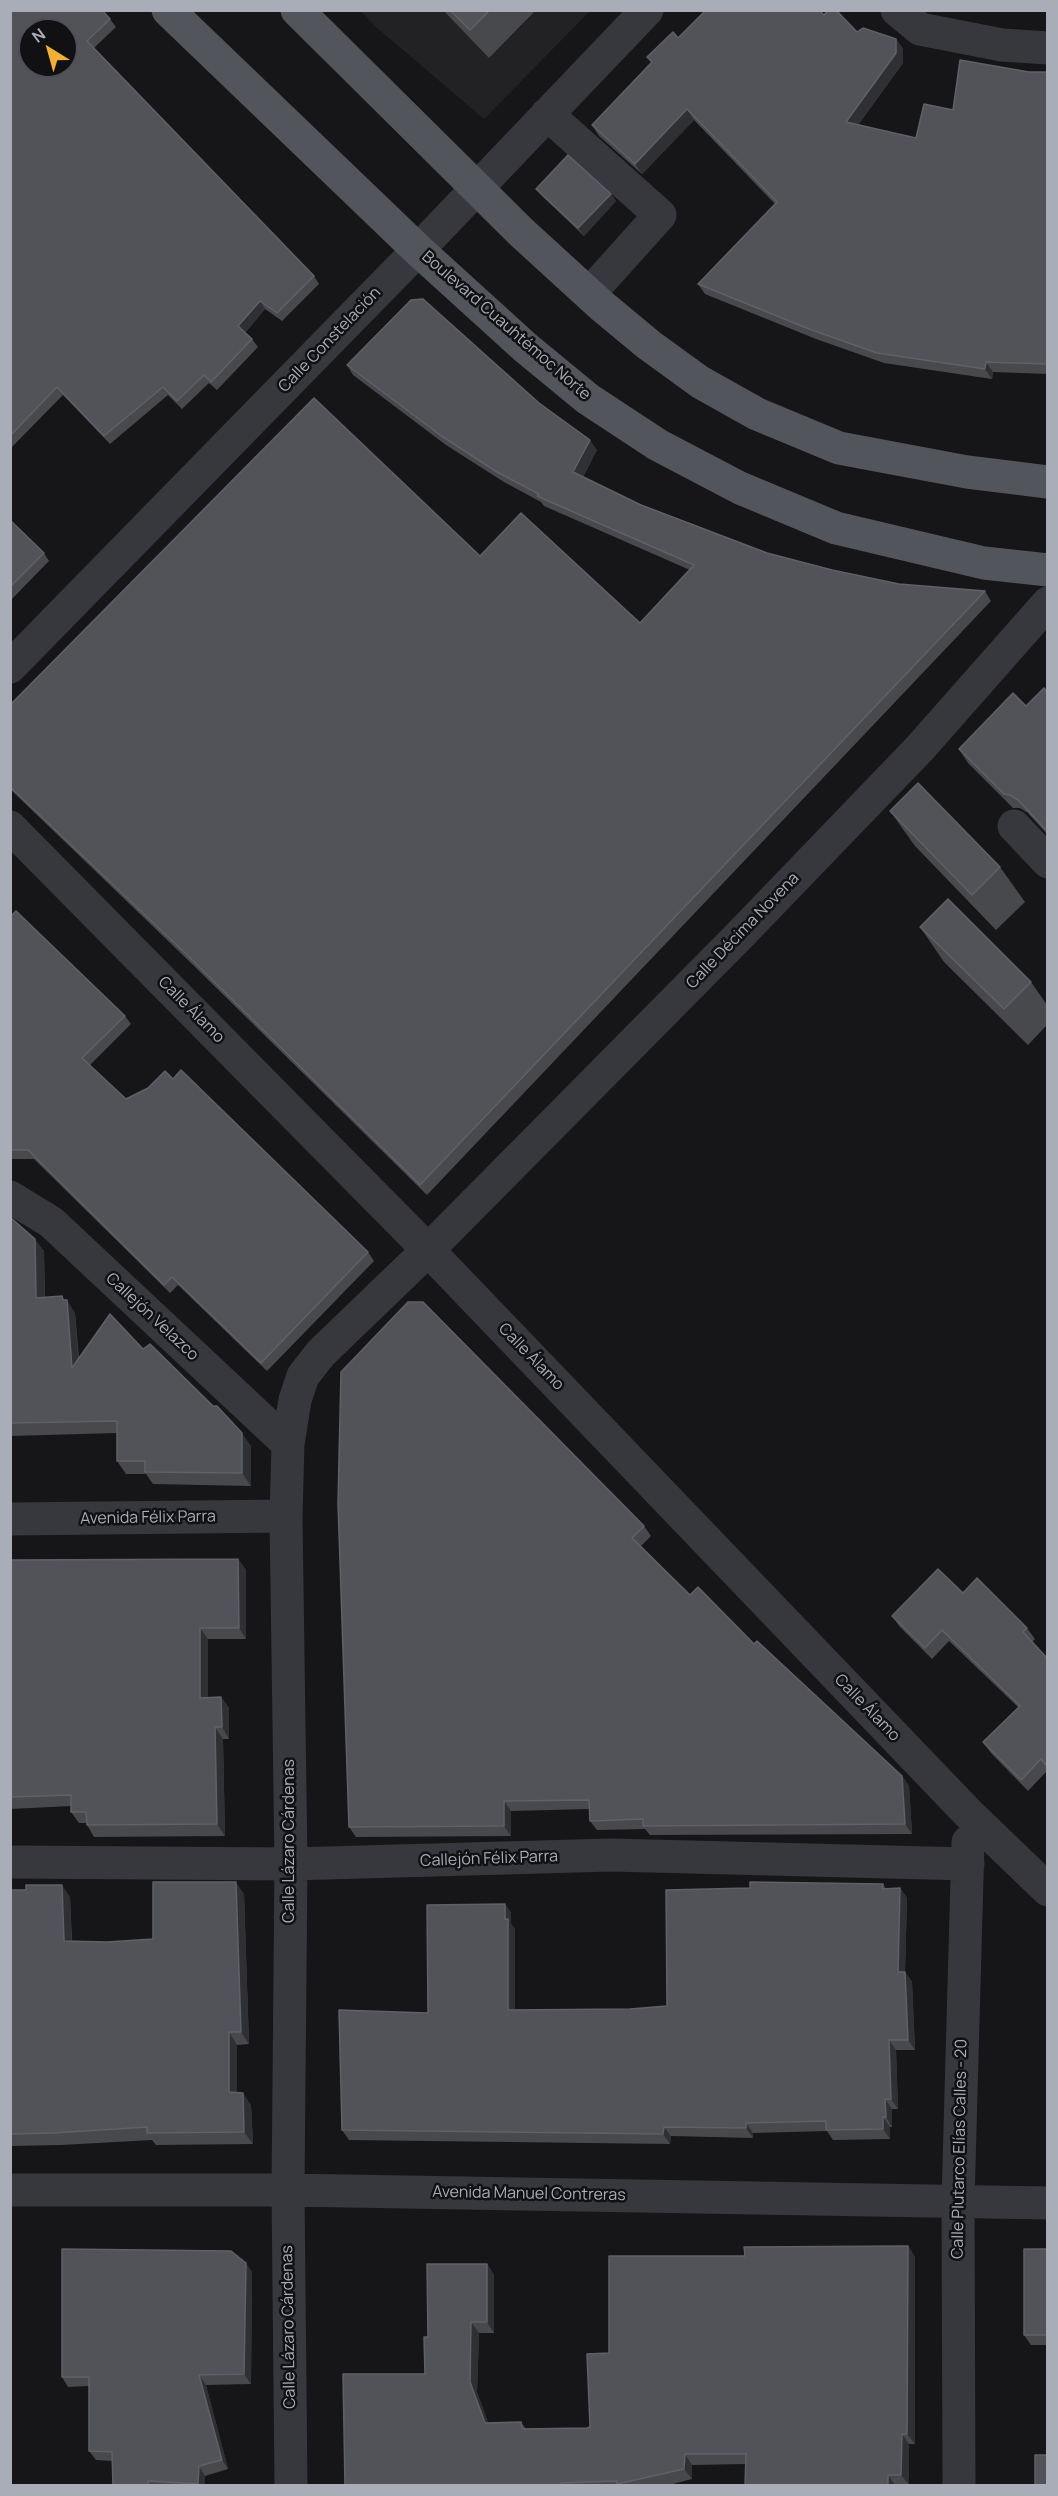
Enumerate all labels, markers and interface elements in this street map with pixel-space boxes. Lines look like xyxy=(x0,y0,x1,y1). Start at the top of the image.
north arrow xyxy=(18,18,78,78)
text: N xyxy=(27,23,50,47)
street label: Boulevard Cuauhtémoc Norte xyxy=(418,247,594,405)
street label: Calle Constelación xyxy=(275,283,385,397)
street label: Calle Décima Novena xyxy=(683,869,803,993)
street label: Calle Álamo xyxy=(154,973,228,1047)
street label: Callejón Velazco xyxy=(102,1269,202,1365)
street label: Calle Álamo xyxy=(494,1319,568,1395)
street label: Avenida Félix Parra xyxy=(80,1507,216,1529)
street label: Calle Álamo xyxy=(830,1670,904,1746)
street label: Calle Lázaro Cárdenas xyxy=(280,1759,300,1923)
street label: Callejón Félix Parra xyxy=(420,1847,558,1871)
street label: Calle Plutarco Elías Calles - 20 xyxy=(948,2039,972,2259)
street label: Avenida Manuel Contreras xyxy=(432,2183,626,2205)
street label: Calle Lázaro Cárdenas xyxy=(278,2245,300,2409)

